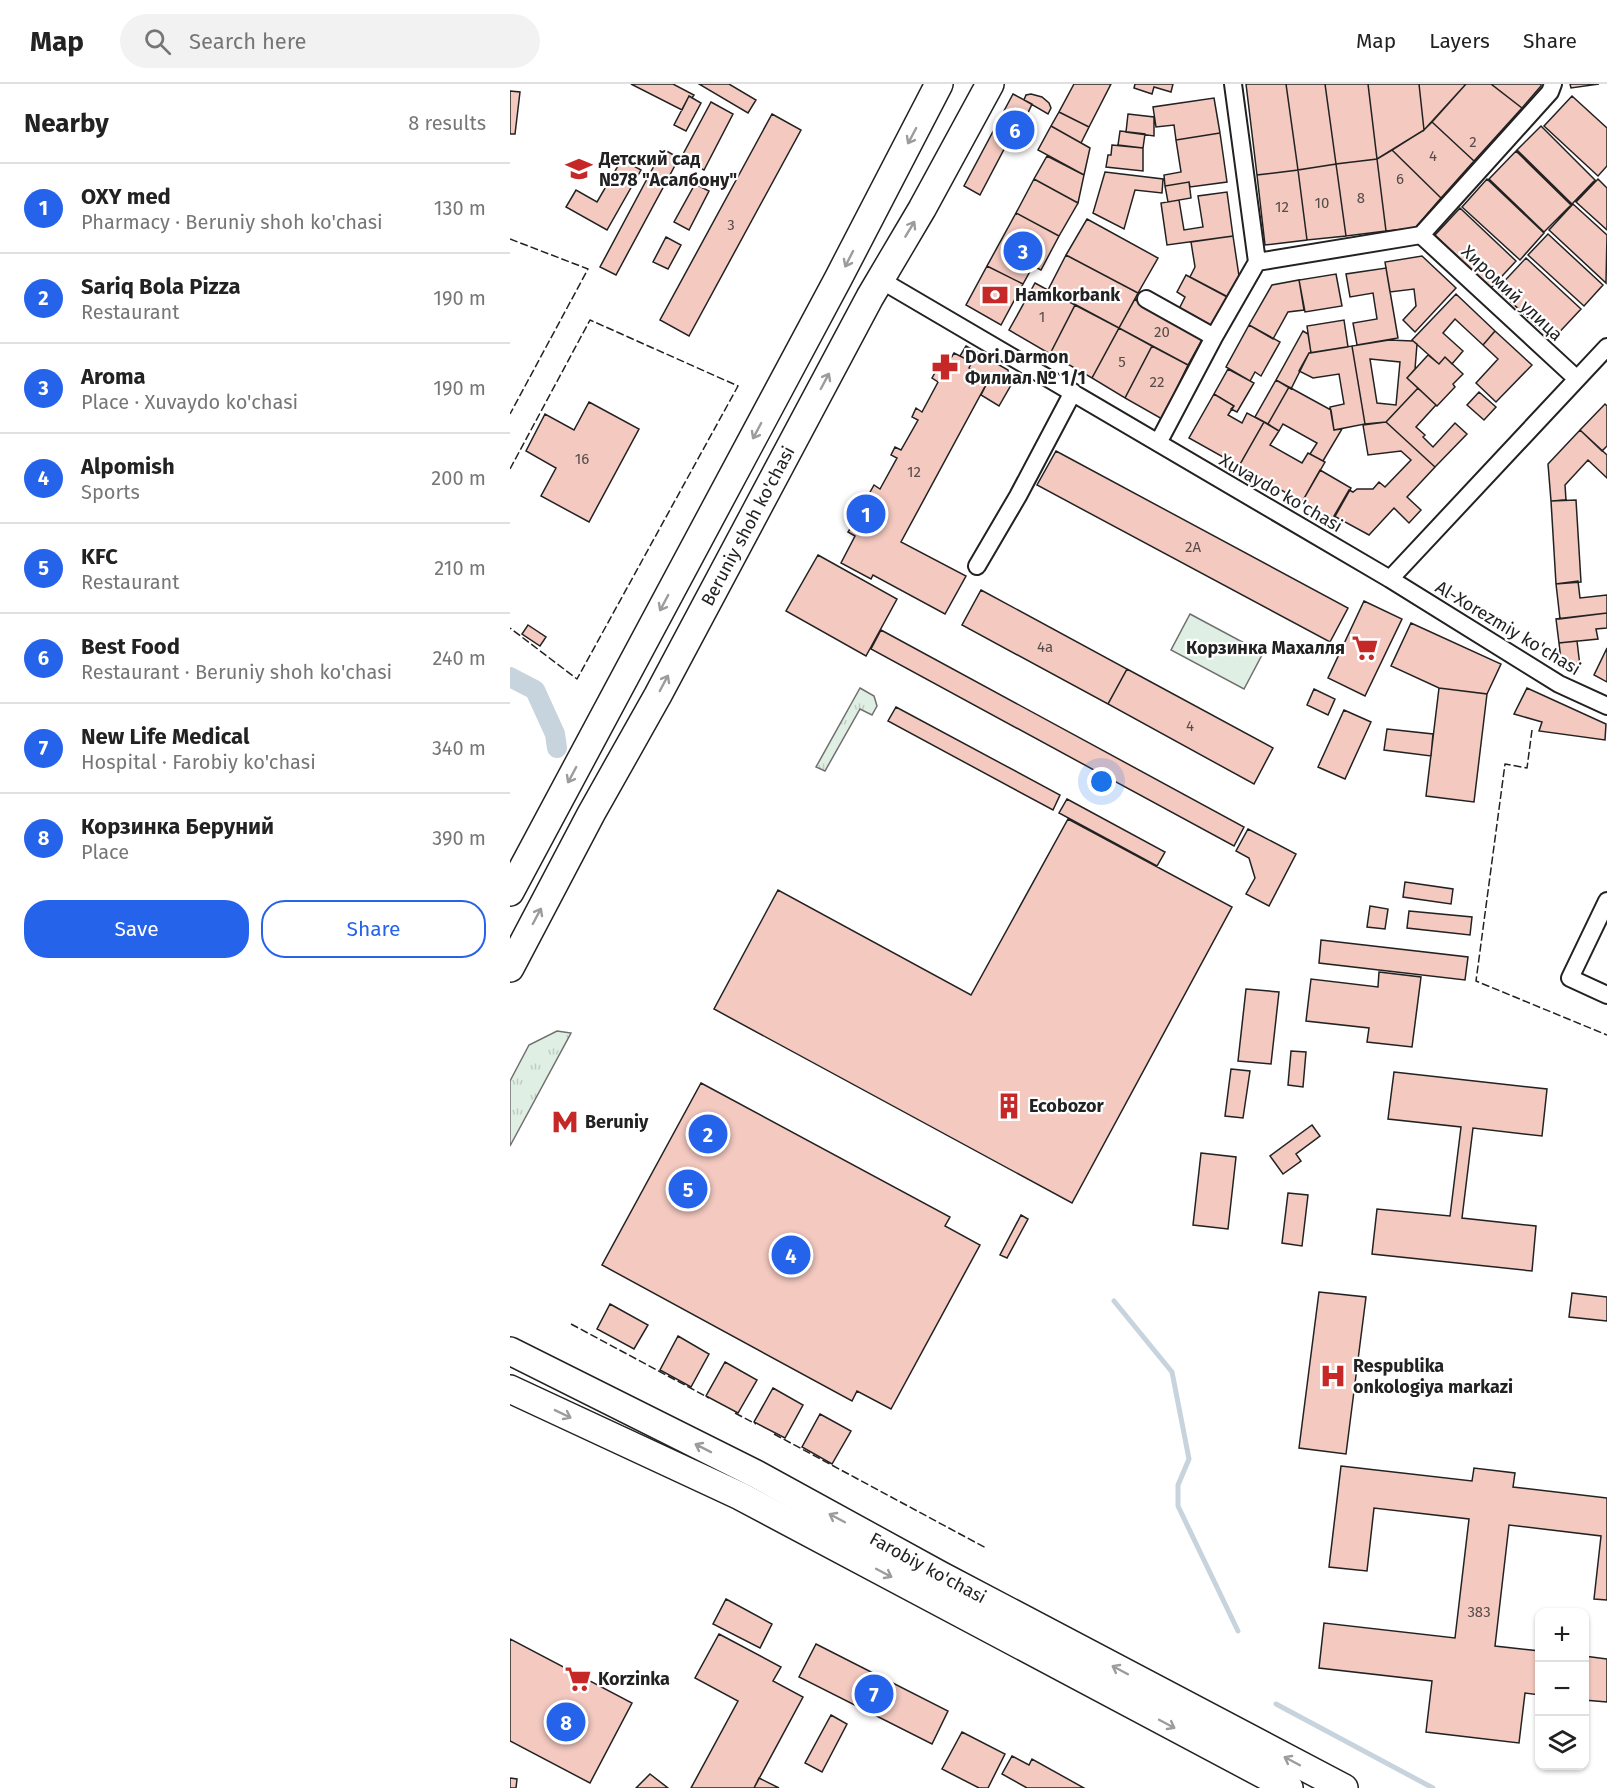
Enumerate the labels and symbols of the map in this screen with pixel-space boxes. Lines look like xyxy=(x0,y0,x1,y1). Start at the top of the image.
pin: 6 xyxy=(996,108,1034,152)
one-way arrow xyxy=(906,127,918,144)
house number: 2 xyxy=(1469,133,1477,151)
house number: 4 xyxy=(1429,147,1437,165)
place label: Детский сад №78 "Асалбону" xyxy=(598,148,737,191)
school or university icon: Детский сад №78 "Асалбону" xyxy=(564,154,594,184)
house number: 6 xyxy=(1396,170,1404,188)
house number: 8 xyxy=(1357,189,1365,207)
house number: 10 xyxy=(1315,194,1329,212)
house number: 12 xyxy=(1275,198,1289,216)
house number: 3 xyxy=(727,216,735,234)
one-way arrow xyxy=(904,221,916,238)
pin: 3 xyxy=(1004,228,1042,274)
street label: Хиромий улица xyxy=(1457,241,1567,345)
one-way arrow xyxy=(842,250,854,268)
bank icon: Hamkorbank xyxy=(980,280,1010,310)
place label: Hamkorbank xyxy=(1015,284,1121,306)
house number: 1 xyxy=(1039,308,1045,326)
house number: 20 xyxy=(1154,323,1170,341)
place label: Dori Darmon Филиал № 1/1 xyxy=(965,346,1086,389)
pharmacy icon: Dori Darmon Филиал № 1/1 xyxy=(930,352,960,382)
house number: 5 xyxy=(1118,353,1126,371)
one-way arrow xyxy=(819,373,831,390)
house number: 22 xyxy=(1150,373,1164,391)
one-way arrow xyxy=(751,422,763,439)
street label: Beruniy shoh ko'chasi xyxy=(697,442,799,610)
street label: Xuvaydo ko'chasi xyxy=(1216,449,1346,537)
house number: 16 xyxy=(575,450,589,468)
house number: 12 xyxy=(907,463,921,481)
pin: 1 xyxy=(846,492,886,536)
house number: 2А xyxy=(1185,538,1201,556)
street label: Al-Xorezmiy ko'chasi xyxy=(1431,576,1585,680)
one-way arrow xyxy=(658,594,670,611)
supermarket icon: Корзинка Махалля xyxy=(1350,633,1380,663)
place label: Корзинка Махалля xyxy=(1186,637,1345,659)
house number: 4а xyxy=(1037,638,1053,656)
one-way arrow xyxy=(659,674,670,692)
house number: 4 xyxy=(1186,717,1194,735)
one-way arrow xyxy=(566,765,577,783)
your location xyxy=(1087,767,1116,796)
one-way arrow xyxy=(531,908,543,925)
building icon: Ecobozor xyxy=(994,1091,1024,1121)
place label: Ecobozor xyxy=(1029,1095,1105,1117)
metro station icon: Beruniy xyxy=(550,1107,580,1137)
place label: Beruniy xyxy=(585,1111,649,1133)
pin: 2 xyxy=(688,1112,728,1156)
pin: 5 xyxy=(668,1166,708,1212)
pin: 4 xyxy=(772,1232,810,1278)
place label: Respublika onkologiya markazi xyxy=(1353,1355,1513,1398)
hospital icon: Respublika onkologiya markazi xyxy=(1318,1361,1348,1391)
one-way arrow xyxy=(553,1409,571,1421)
one-way arrow xyxy=(695,1442,713,1453)
one-way arrow xyxy=(829,1512,846,1524)
street label: Farobiy ko'chasi xyxy=(866,1528,990,1608)
one-way arrow xyxy=(875,1567,893,1579)
house number: 383 xyxy=(1467,1603,1491,1621)
one-way arrow xyxy=(1111,1663,1129,1675)
supermarket icon: Korzinka xyxy=(563,1664,593,1694)
place label: Korzinka xyxy=(598,1668,670,1690)
pin: 7 xyxy=(854,1672,894,1716)
pin: 8 xyxy=(546,1700,586,1744)
one-way arrow xyxy=(1158,1718,1175,1730)
one-way arrow xyxy=(1284,1755,1302,1766)

